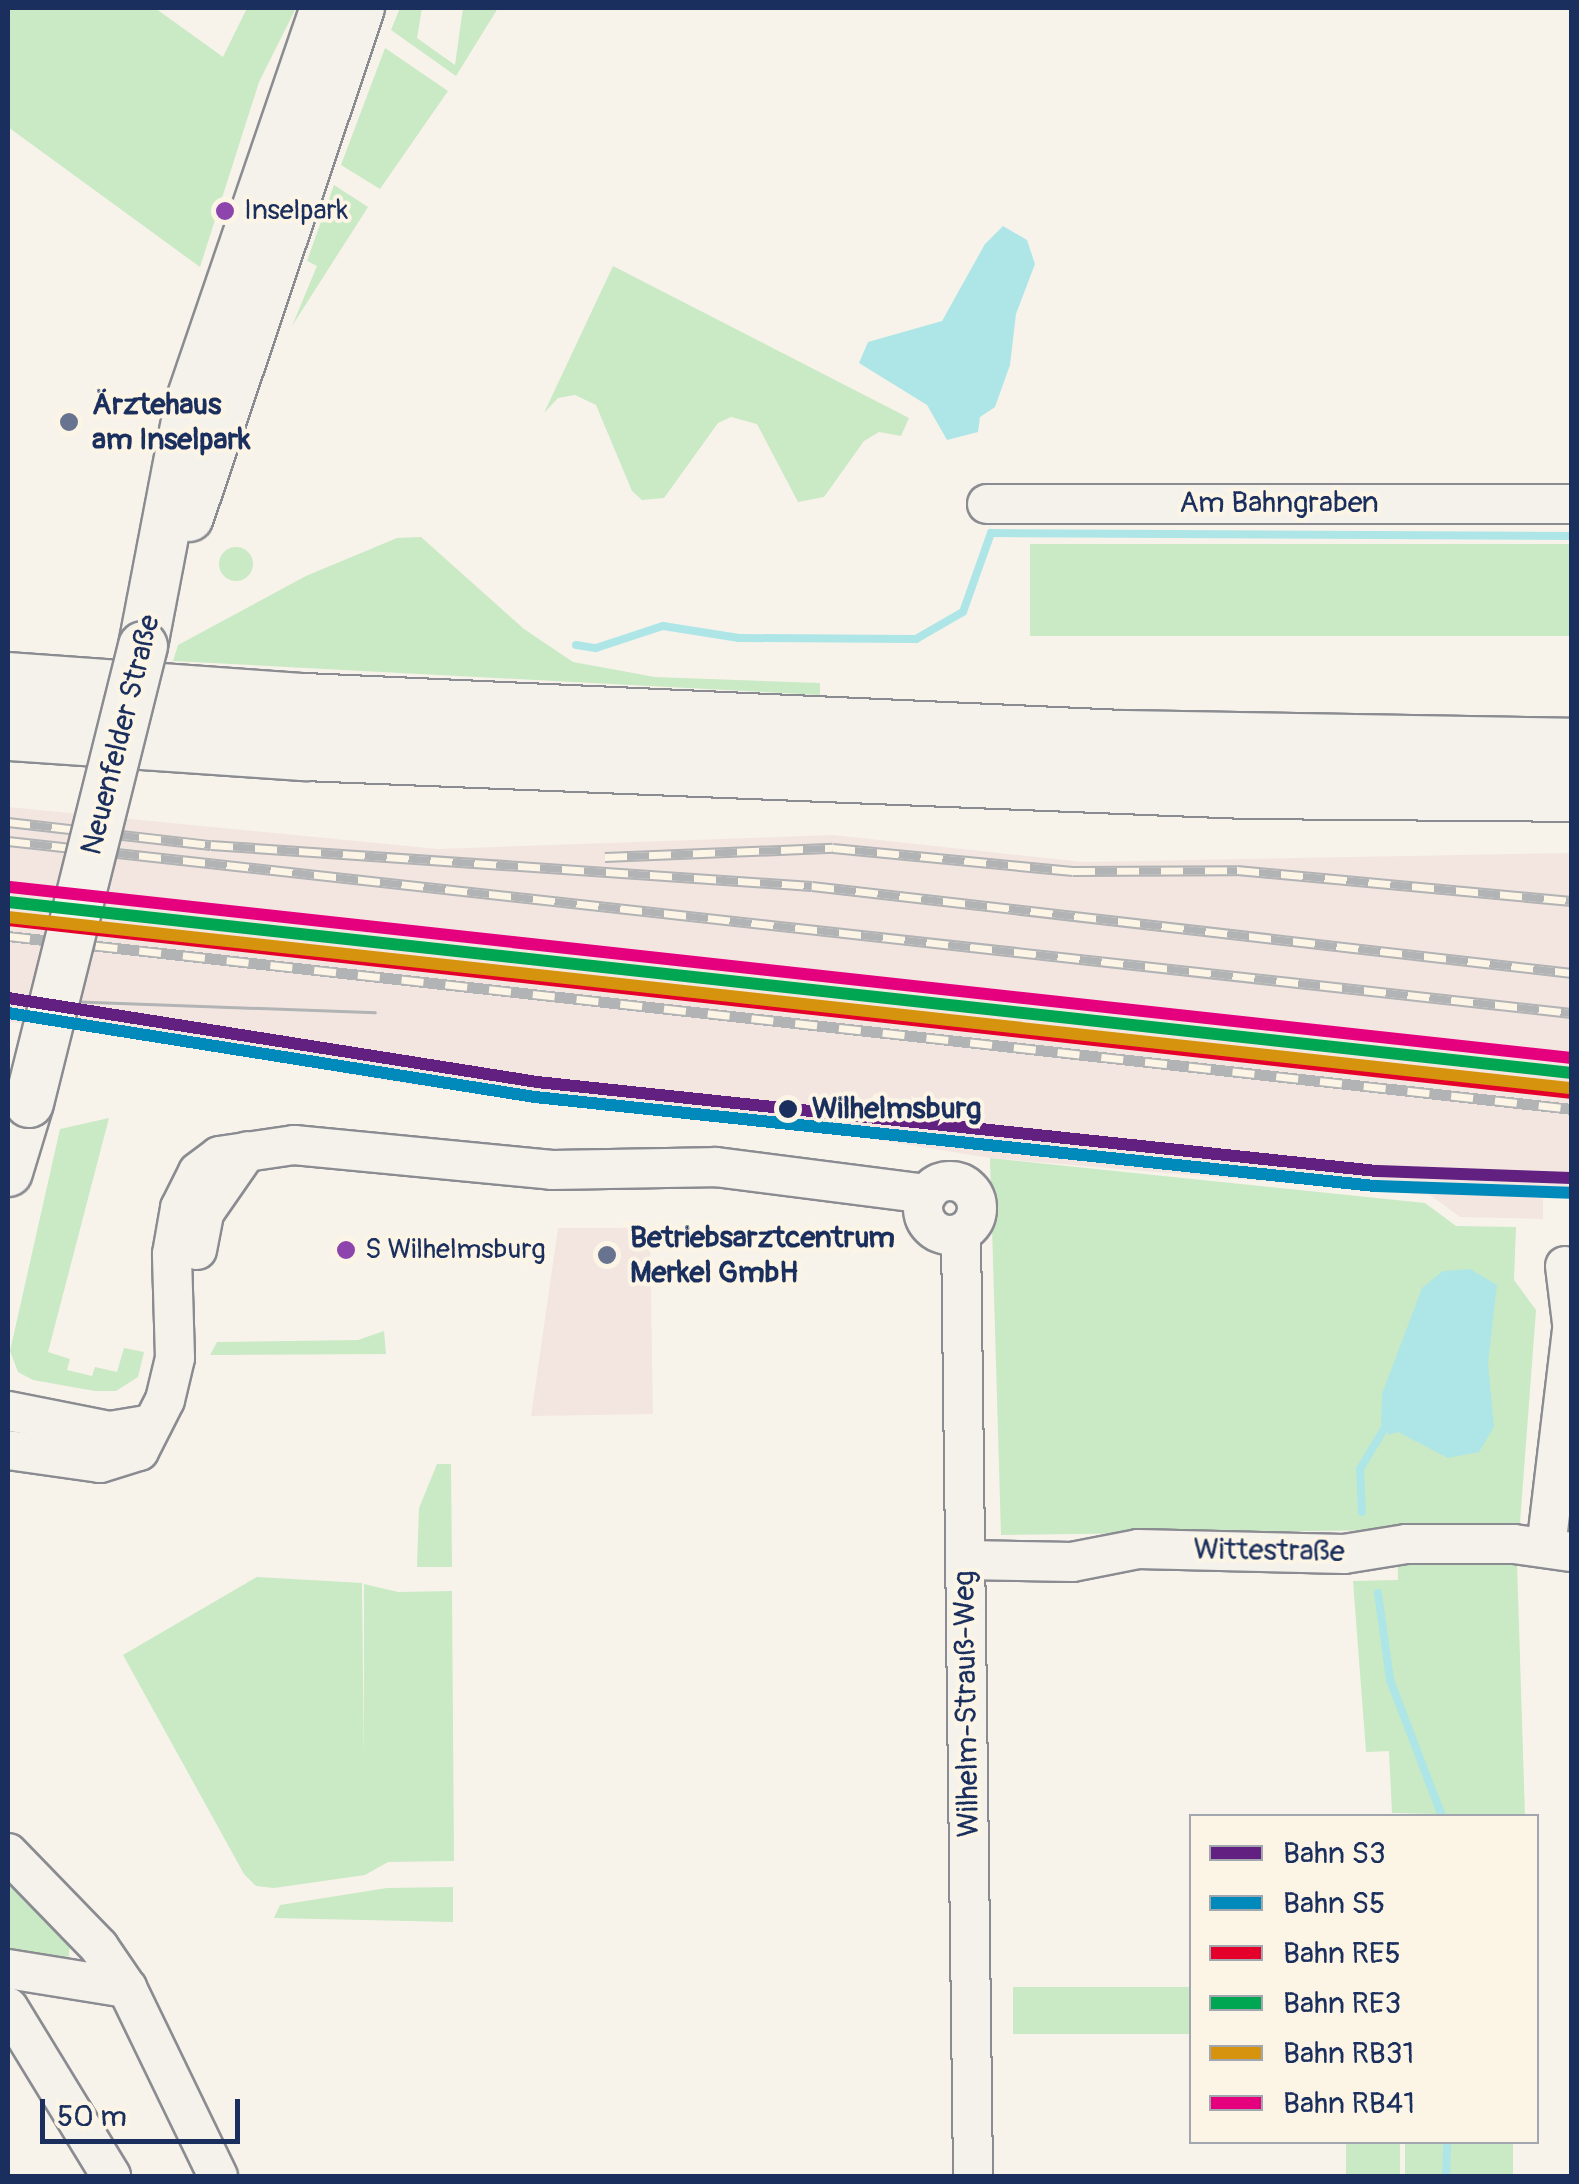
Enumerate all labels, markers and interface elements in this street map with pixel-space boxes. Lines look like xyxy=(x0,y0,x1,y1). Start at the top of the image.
place label: Inselpark xyxy=(244,194,348,228)
marker: Inselpark xyxy=(215,201,235,221)
place label: Ärztehaus am Inselpark xyxy=(92,387,251,458)
marker: Ärztehaus am Inselpark xyxy=(56,409,82,435)
street label: Am Bahngraben xyxy=(1179,485,1379,521)
street label: Neuenfelder Straße xyxy=(74,611,168,859)
place label: Wilhelmsburg xyxy=(812,1091,981,1127)
marker: Wilhelmsburg xyxy=(773,1094,803,1124)
place label: Betriebsarztcentrum Merkel GmbH xyxy=(630,1220,895,1290)
place label: S Wilhelmsburg xyxy=(365,1233,545,1267)
marker: S Wilhelmsburg xyxy=(336,1240,356,1260)
marker: Betriebsarztcentrum Merkel GmbH xyxy=(594,1242,620,1268)
street label: Wittestraße xyxy=(1193,1532,1345,1570)
street label: Wilhelm-Strauß-Weg xyxy=(947,1570,987,1838)
legend xyxy=(1189,1814,1539,2144)
text: Bahn S3 xyxy=(1283,1835,1386,1872)
text: Bahn S5 xyxy=(1283,1885,1385,1922)
text: Bahn RE5 xyxy=(1283,1935,1401,1972)
text: Bahn RE3 xyxy=(1283,1985,1401,2022)
text: Bahn RB31 xyxy=(1283,2035,1414,2072)
scale bar xyxy=(45,2079,245,2141)
text: Bahn RB41 xyxy=(1283,2085,1415,2122)
text: 50 m xyxy=(57,2098,127,2135)

